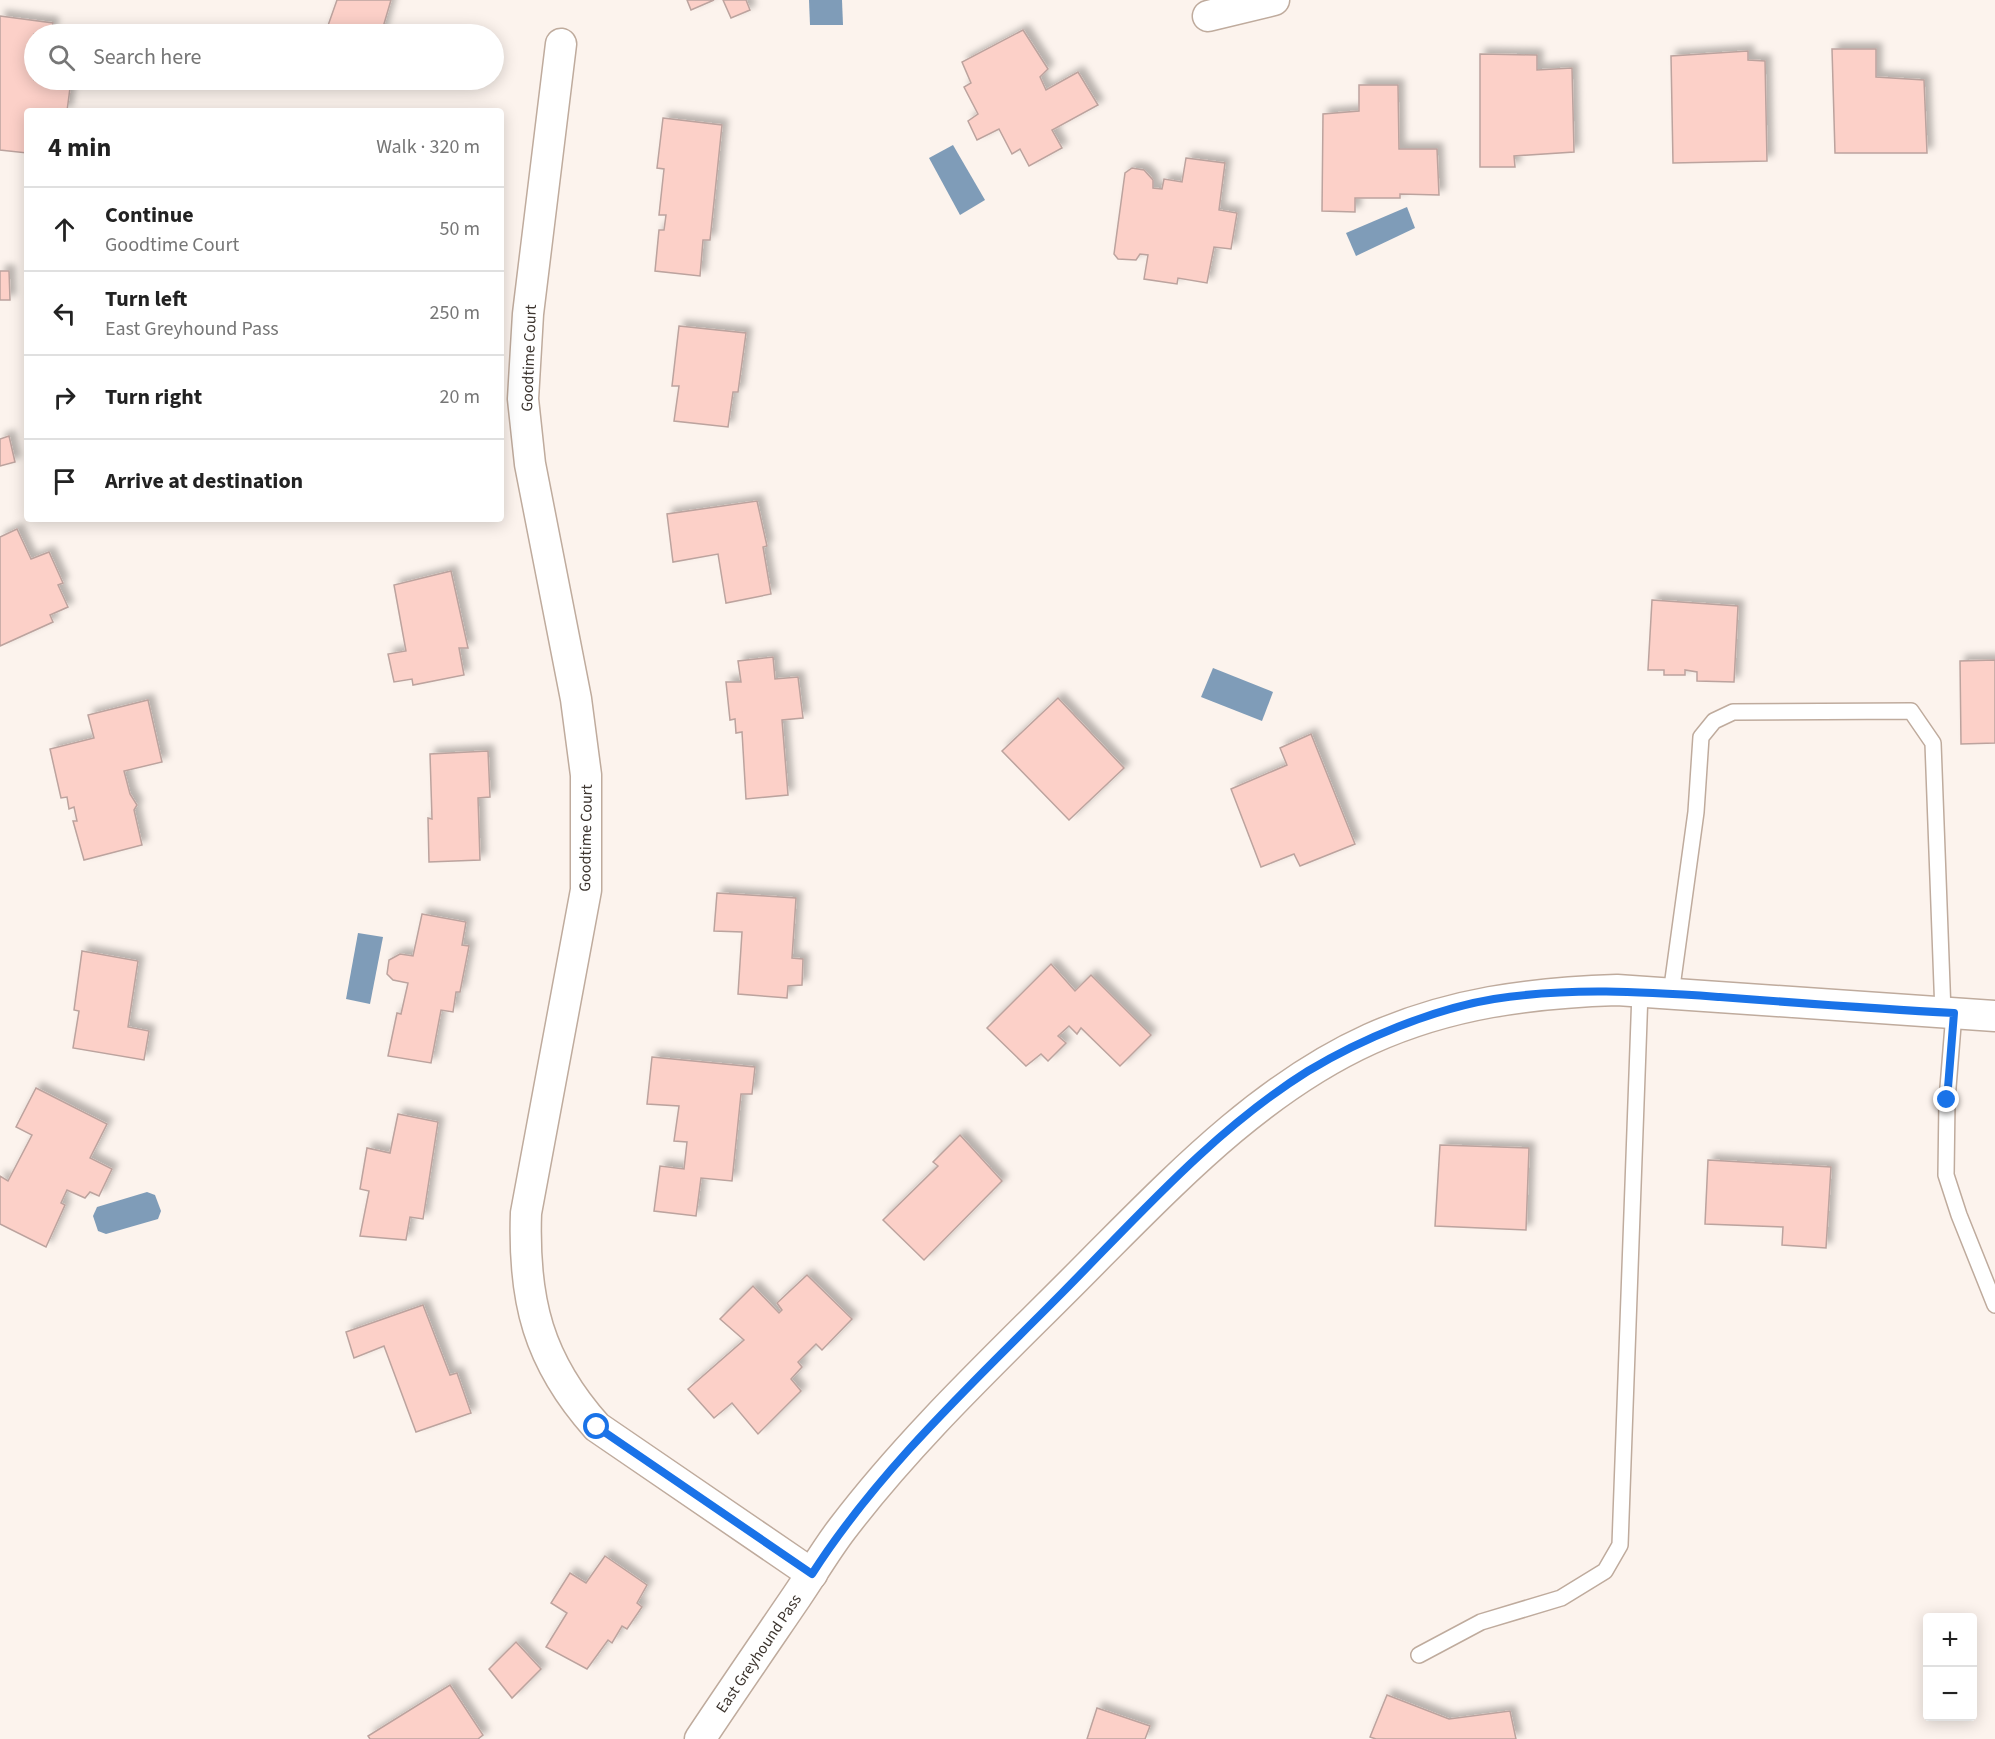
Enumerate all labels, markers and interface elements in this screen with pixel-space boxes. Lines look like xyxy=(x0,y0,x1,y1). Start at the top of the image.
search box xyxy=(24,24,504,90)
icon: search xyxy=(45,41,78,74)
text: Search here xyxy=(93,41,201,73)
text: 4 min xyxy=(48,129,111,166)
text: Walk · 320 m xyxy=(376,133,480,161)
text: Continue xyxy=(105,199,194,231)
icon: ahead xyxy=(48,213,81,246)
text: 50 m xyxy=(440,215,480,243)
text: Goodtime Court xyxy=(105,231,239,259)
text: Turn left xyxy=(105,283,187,315)
icon: left xyxy=(48,297,81,330)
text: 250 m xyxy=(430,299,480,327)
street label: Goodtime Court xyxy=(516,303,542,412)
text: East Greyhound Pass xyxy=(105,315,279,343)
icon: right xyxy=(48,381,81,414)
text: Turn right xyxy=(105,381,202,413)
text: 20 m xyxy=(440,383,480,411)
icon: arrive xyxy=(48,465,81,498)
text: Arrive at destination xyxy=(105,465,303,497)
street label: Goodtime Court xyxy=(574,784,598,892)
route end xyxy=(1933,1086,1959,1112)
route start xyxy=(583,1413,609,1439)
street label: East Greyhound Pass xyxy=(711,1590,807,1717)
map controls xyxy=(1923,1613,1977,1721)
button: + xyxy=(1923,1613,1977,1667)
button: − xyxy=(1923,1667,1977,1721)

